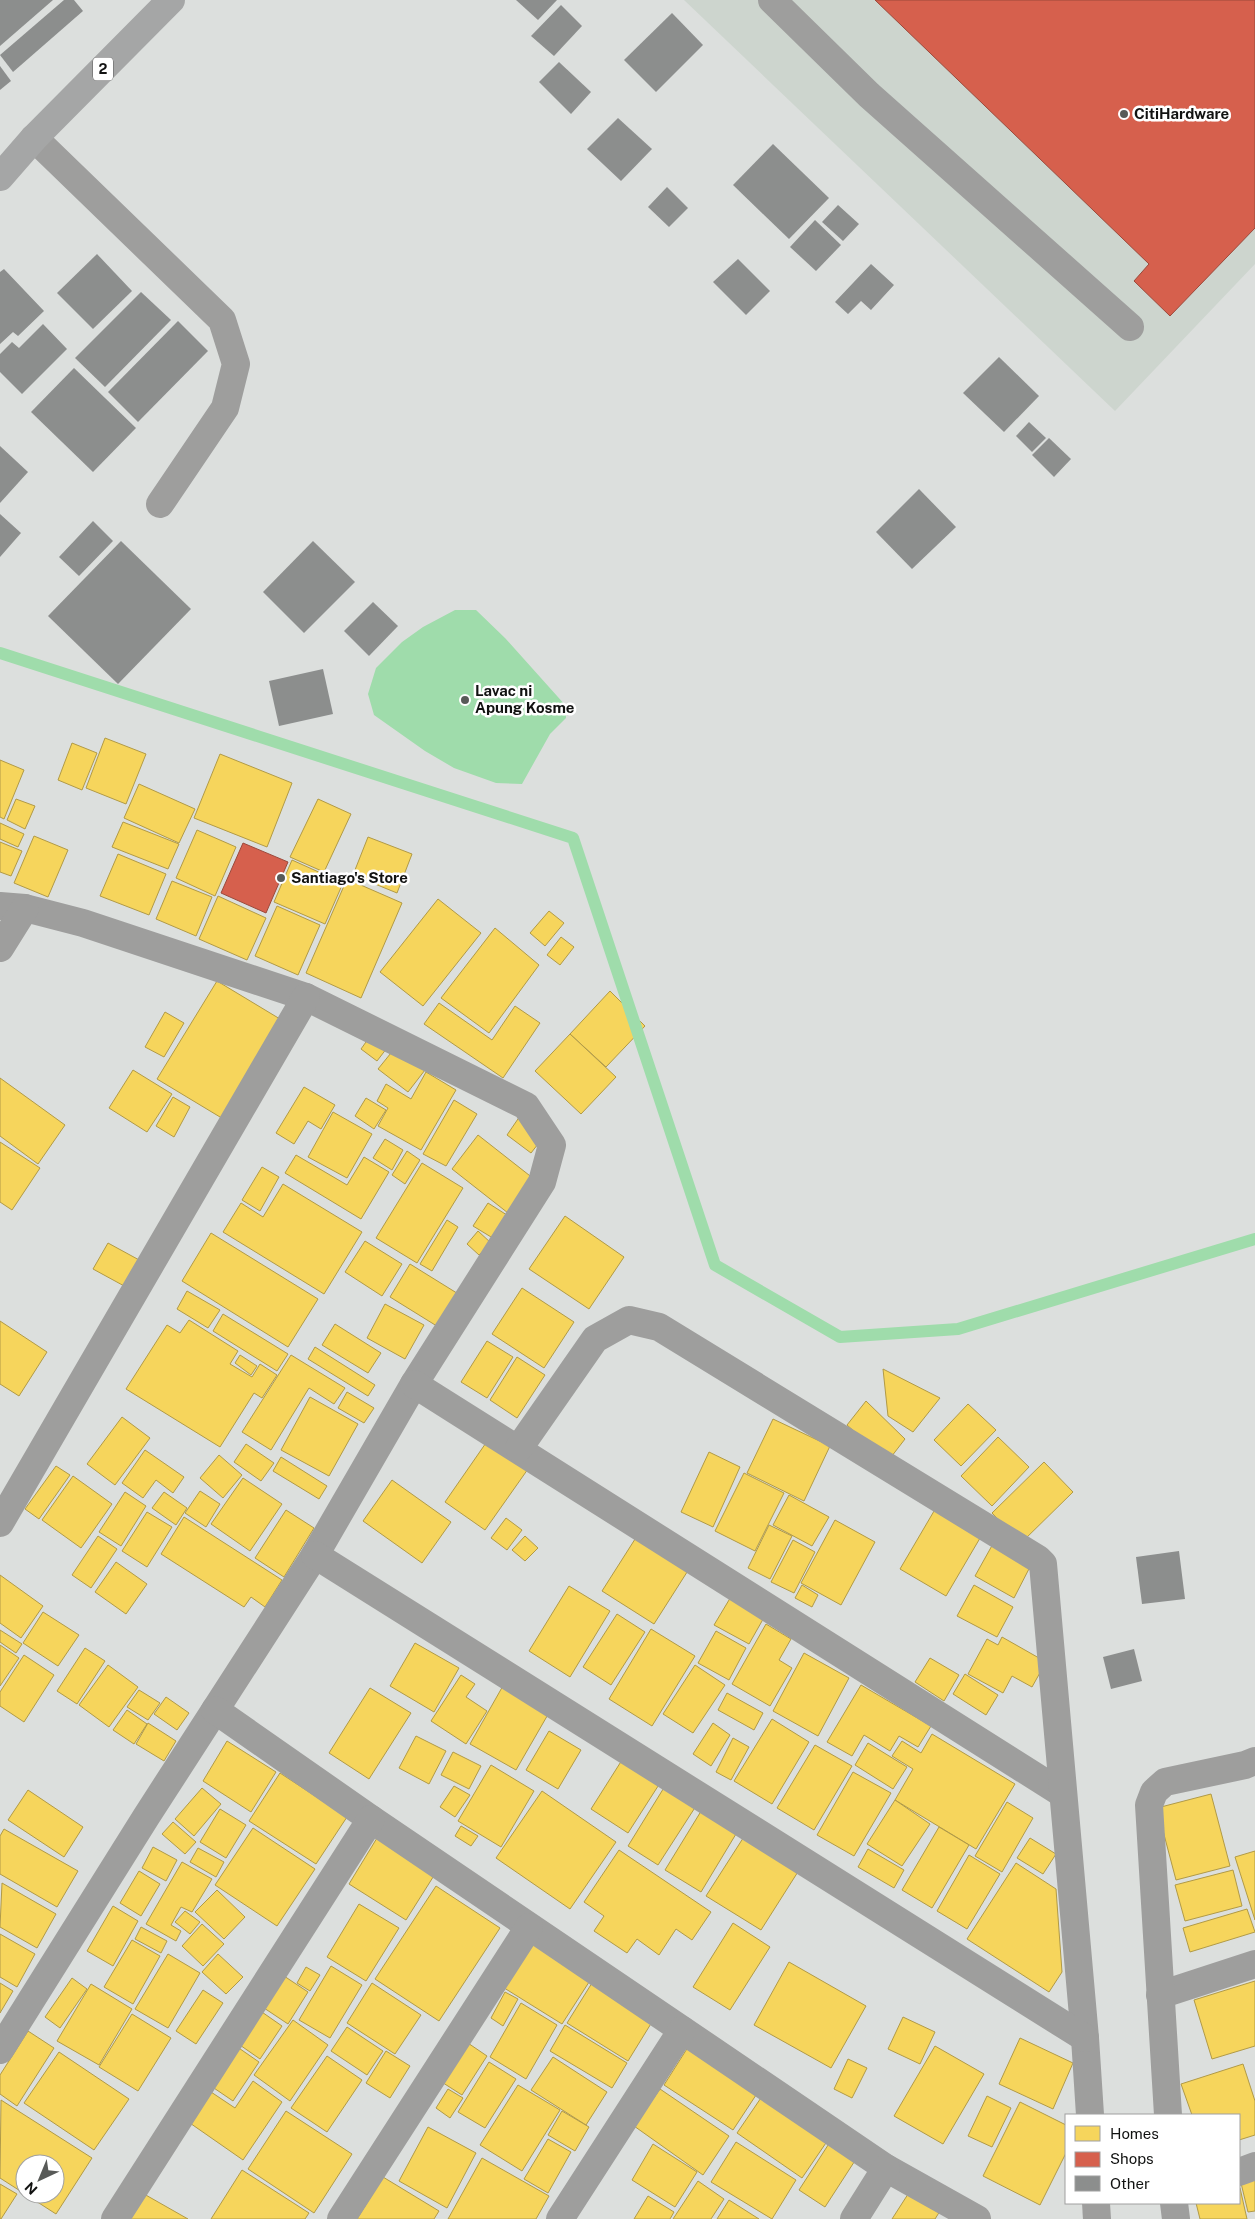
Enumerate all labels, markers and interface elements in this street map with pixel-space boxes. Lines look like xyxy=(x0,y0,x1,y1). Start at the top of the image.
road number: 2 xyxy=(93,58,113,80)
place label: CitiHardware xyxy=(1134,105,1229,122)
marker: CitiHardware xyxy=(1118,108,1130,120)
place label: Lavac ni Apung Kosme xyxy=(475,682,575,716)
marker: Lavac ni Apung Kosme xyxy=(459,694,471,706)
place label: Santiago's Store xyxy=(291,869,408,886)
marker: Santiago's Store xyxy=(275,872,287,884)
legend xyxy=(1065,2114,1240,2204)
text: Homes xyxy=(1110,2125,1159,2142)
text: Shops xyxy=(1110,2150,1154,2167)
north arrow xyxy=(15,2154,65,2204)
text: Other xyxy=(1110,2175,1150,2192)
text: N xyxy=(21,2179,40,2198)

